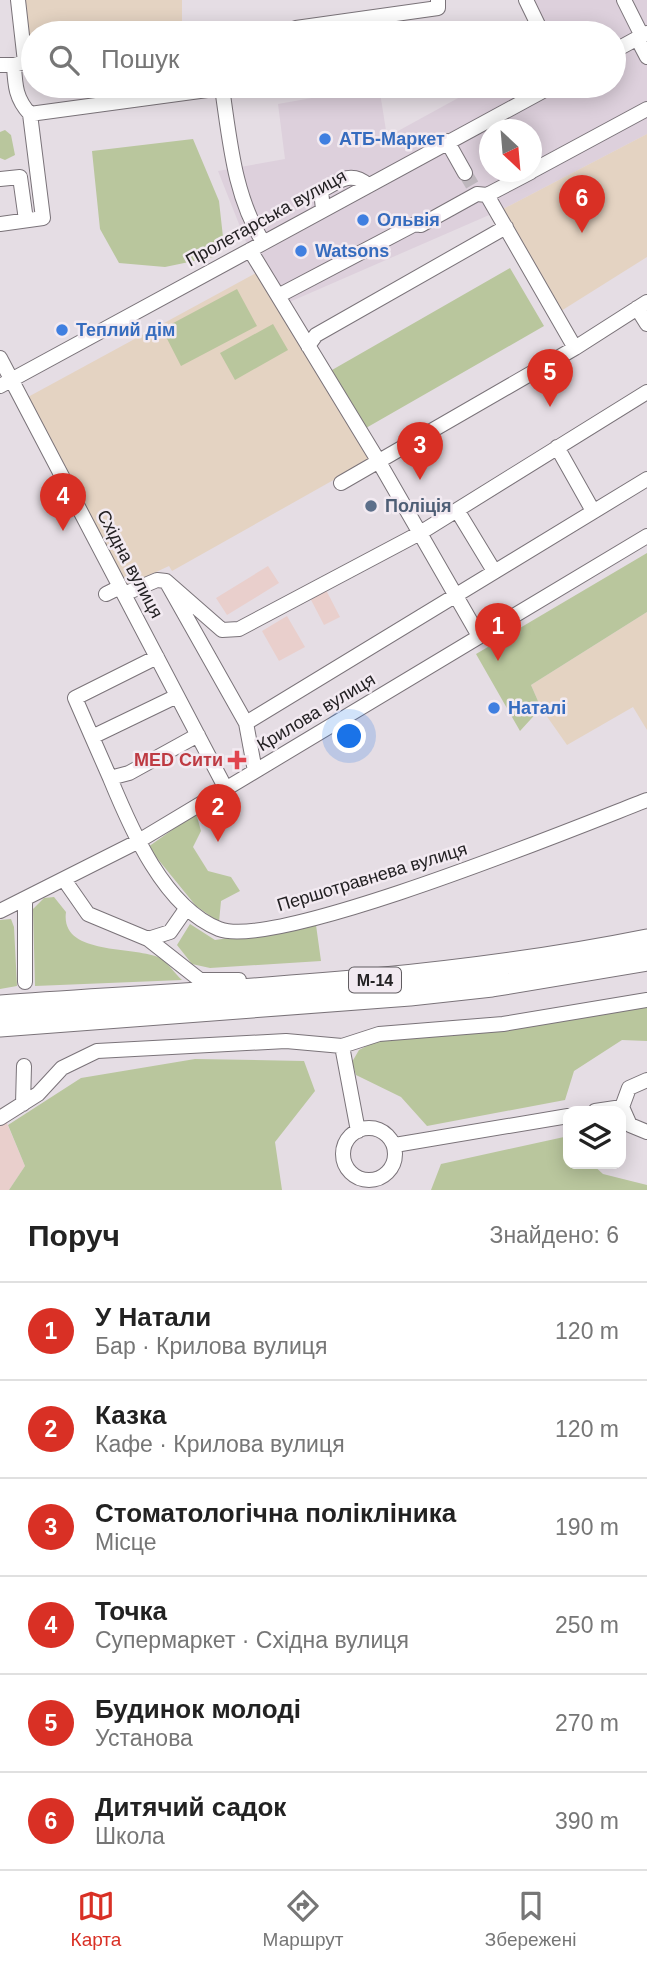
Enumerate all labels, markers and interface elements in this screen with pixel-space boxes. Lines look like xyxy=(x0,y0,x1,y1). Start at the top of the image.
search box xyxy=(21,21,626,98)
icon: search xyxy=(45,41,83,79)
text: Пошук xyxy=(101,44,179,74)
north arrow xyxy=(479,119,542,182)
place label: АТБ-Маркет xyxy=(339,129,445,149)
marker: АТБ-Маркет xyxy=(317,131,333,147)
street label: Пролетарська вулиця xyxy=(182,165,350,271)
pin: 6 xyxy=(559,175,605,233)
place label: Ольвія xyxy=(377,210,440,230)
marker: Ольвія xyxy=(355,212,371,228)
place label: Watsons xyxy=(315,241,389,261)
marker: Watsons xyxy=(293,243,309,259)
place label: Теплий дім xyxy=(76,320,175,340)
marker: Теплий дім xyxy=(54,322,70,338)
pin: 5 xyxy=(527,349,573,407)
pin: 3 xyxy=(397,422,443,480)
pin: 4 xyxy=(40,473,86,531)
place label: Поліція xyxy=(385,496,452,516)
marker: Поліція xyxy=(363,498,379,514)
street label: Східна вулиця xyxy=(93,506,167,622)
pin: 1 xyxy=(475,603,521,661)
street label: Крилова вулиця xyxy=(253,669,379,755)
place label: Наталі xyxy=(508,698,566,718)
marker: Наталі xyxy=(486,700,502,716)
your location xyxy=(332,719,366,753)
place label: MED Сити xyxy=(134,750,223,770)
marker: MED Сити xyxy=(229,752,245,768)
pin: 2 xyxy=(195,784,241,842)
street label: Першотравнева вулиця xyxy=(275,839,469,915)
road number: М-14 xyxy=(349,968,401,992)
map controls xyxy=(563,1106,626,1169)
button: layers xyxy=(563,1106,626,1169)
text: Поруч xyxy=(28,1219,120,1252)
text: Знайдено: 6 xyxy=(489,1222,619,1248)
text: У Натали xyxy=(95,1302,211,1332)
text: 1 xyxy=(45,1318,57,1344)
text: 120 m xyxy=(555,1318,619,1344)
text: Бар · Крилова вулиця xyxy=(95,1333,327,1359)
text: Казка xyxy=(95,1400,166,1430)
text: 2 xyxy=(45,1416,57,1442)
text: 120 m xyxy=(555,1416,619,1442)
text: Кафе · Крилова вулиця xyxy=(95,1431,345,1457)
text: Стоматологічна полікліника xyxy=(95,1498,456,1528)
text: 3 xyxy=(45,1514,57,1540)
text: 190 m xyxy=(555,1514,619,1540)
text: Місце xyxy=(95,1529,156,1555)
text: Точка xyxy=(95,1596,167,1626)
text: 4 xyxy=(45,1612,57,1638)
text: 250 m xyxy=(555,1612,619,1638)
text: Супермаркет · Східна вулиця xyxy=(95,1627,409,1653)
text: Будинок молоді xyxy=(95,1694,301,1724)
text: 5 xyxy=(45,1710,57,1736)
text: 270 m xyxy=(555,1710,619,1736)
text: Установа xyxy=(95,1725,193,1751)
text: Дитячий садок xyxy=(95,1792,286,1822)
text: 6 xyxy=(45,1808,57,1834)
text: 390 m xyxy=(555,1808,619,1834)
text: Школа xyxy=(95,1823,165,1849)
tab: Карта xyxy=(71,1887,121,1951)
tab: Маршрут xyxy=(263,1887,344,1951)
tab: Збережені xyxy=(485,1887,576,1951)

